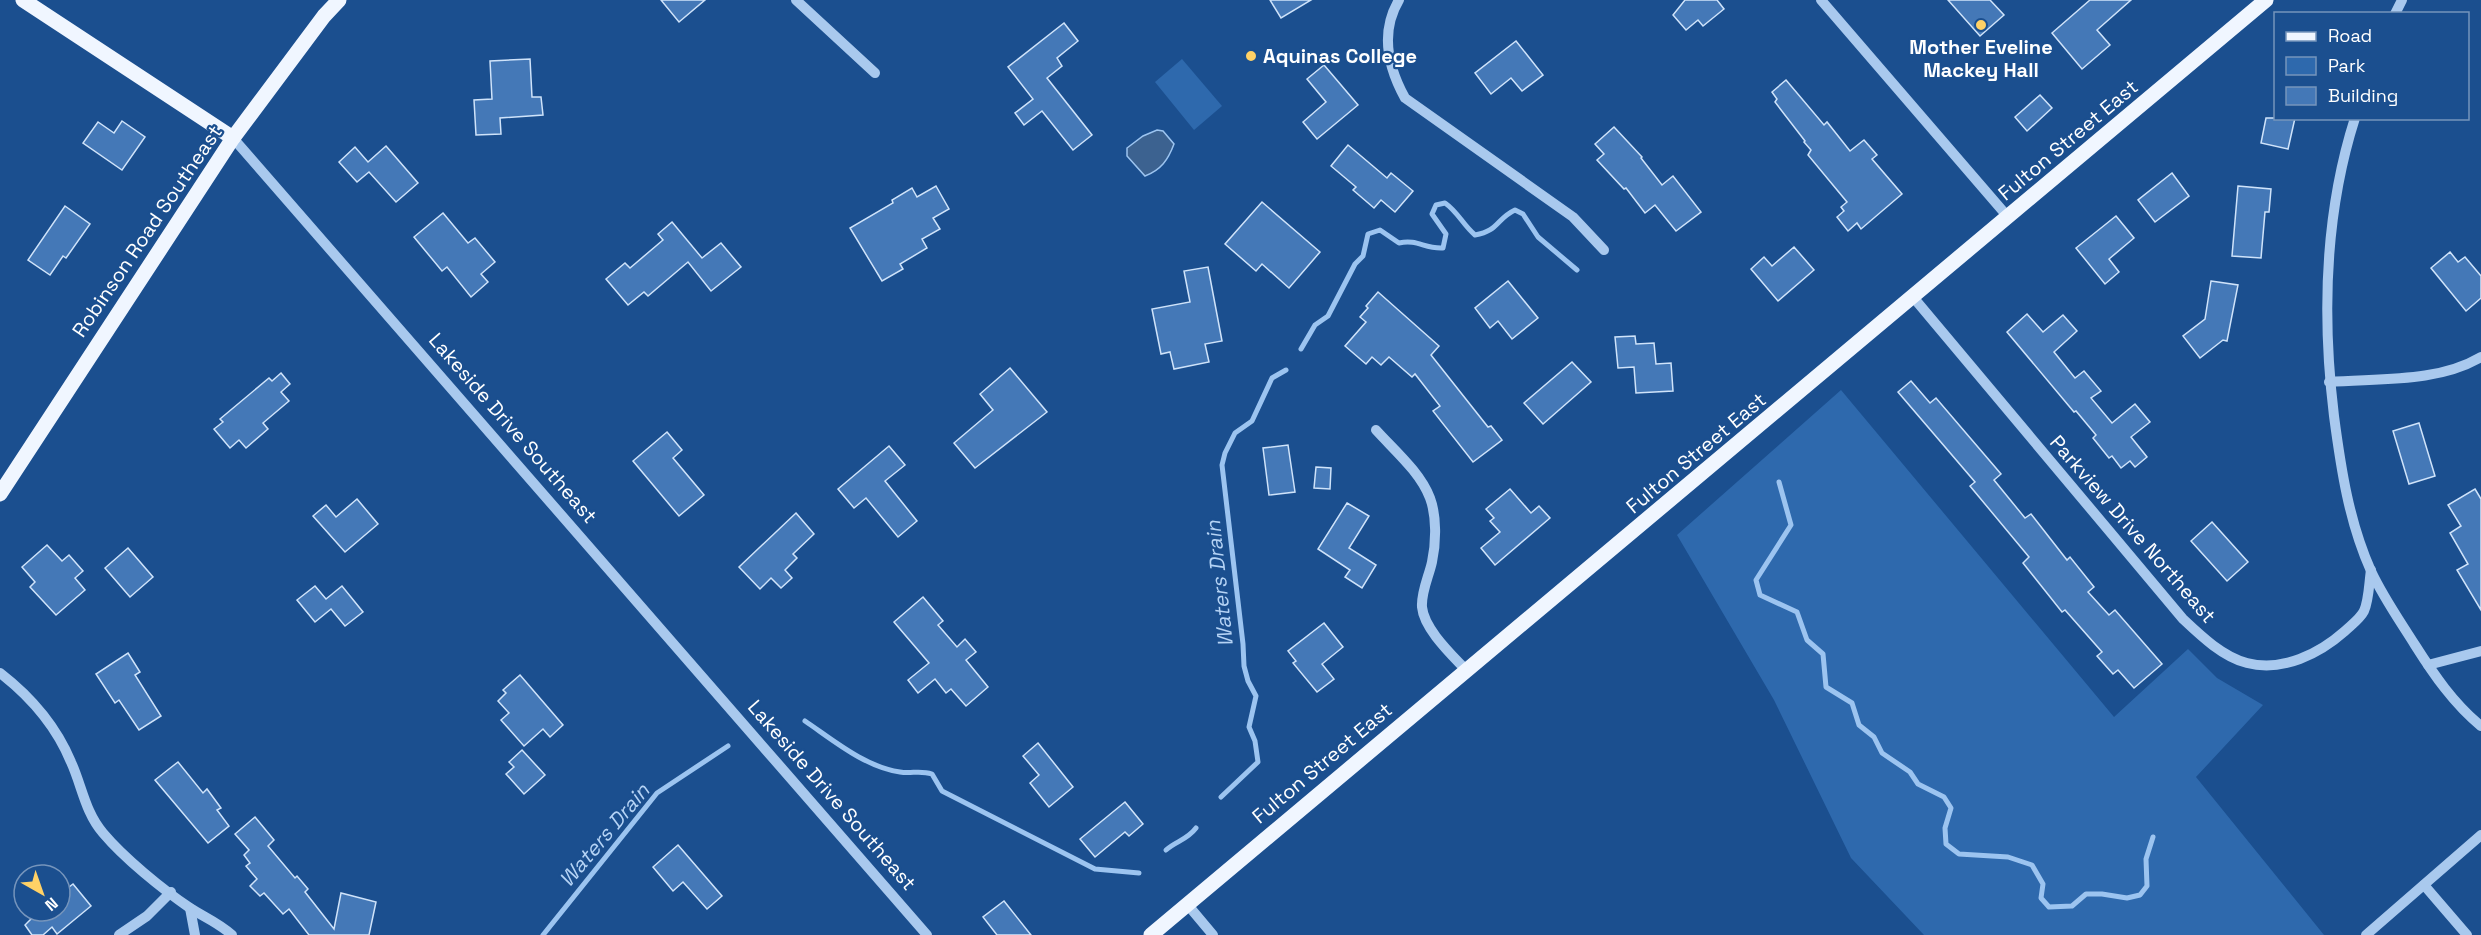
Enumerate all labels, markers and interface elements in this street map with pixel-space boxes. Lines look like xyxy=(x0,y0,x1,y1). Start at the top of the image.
legend xyxy=(2274,12,2469,120)
marker: Mother Eveline Mackey Hall xyxy=(1974,18,1988,32)
text: Road xyxy=(2328,24,2372,47)
place label: Mother Eveline Mackey Hall xyxy=(1909,34,2053,83)
place label: Aquinas College xyxy=(1263,43,1417,69)
marker: Aquinas College xyxy=(1244,49,1258,63)
text: Park xyxy=(2328,54,2366,77)
street label: Fulton Street East xyxy=(1993,74,2143,206)
text: Building xyxy=(2328,84,2398,107)
street label: Robinson Road Southeast xyxy=(66,120,228,342)
street label: Lakeside Drive Southeast xyxy=(423,327,603,529)
street label: Fulton Street East xyxy=(1621,387,1771,519)
street label: Parkview Drive Northeast xyxy=(2044,430,2222,628)
water label: Waters Drain xyxy=(1199,518,1239,649)
street label: Lakeside Drive Southeast xyxy=(742,694,922,896)
street label: Fulton Street East xyxy=(1247,697,1397,829)
water label: Waters Drain xyxy=(553,777,656,892)
north arrow xyxy=(12,863,72,923)
text: N xyxy=(40,893,62,916)

